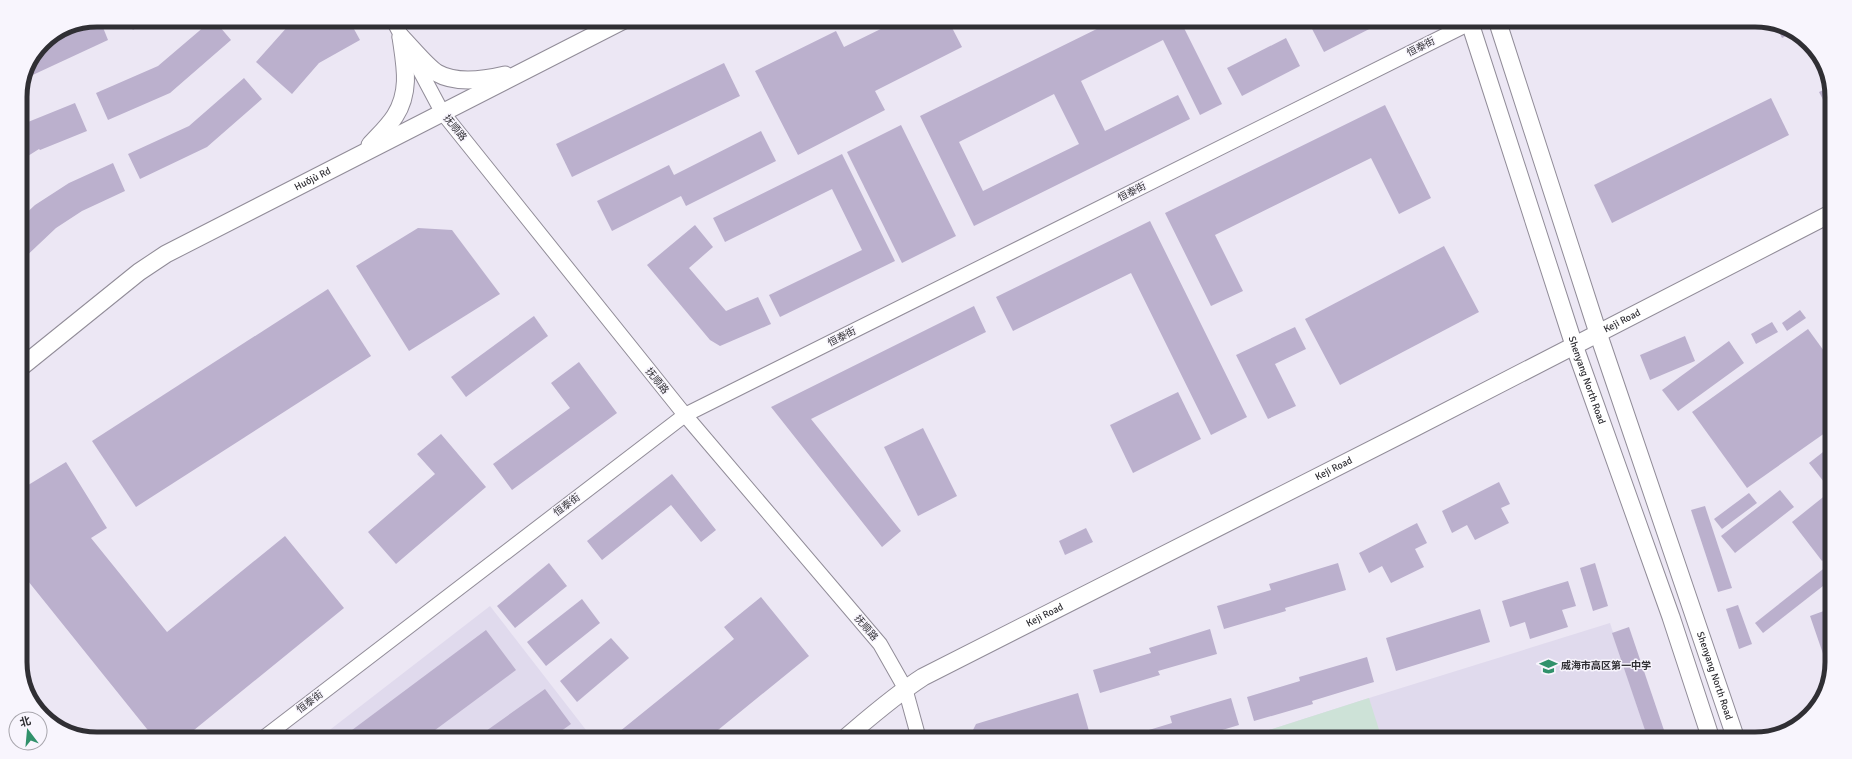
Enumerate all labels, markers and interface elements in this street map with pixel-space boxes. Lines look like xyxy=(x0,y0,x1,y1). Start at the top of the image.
street label: 恒泰街 xyxy=(1405,35,1437,59)
street label: 抚顺路 xyxy=(441,113,469,143)
street label: Huǒjù Rd xyxy=(293,165,333,193)
street label: 恒泰街 xyxy=(1116,180,1148,204)
street label: Keji Road xyxy=(1602,307,1643,335)
street label: 恒泰街 xyxy=(826,325,858,349)
street label: Shenyang North Road xyxy=(1566,335,1608,426)
street label: 抚顺路 xyxy=(643,366,671,396)
street label: Keji Road xyxy=(1313,454,1354,483)
street label: 恒泰街 xyxy=(551,491,583,519)
street label: Keji Road xyxy=(1024,601,1065,630)
street label: 抚顺路 xyxy=(852,613,880,643)
street label: Shenyang North Road xyxy=(1694,630,1735,722)
school or university icon: 威海市高区第一中学 xyxy=(1538,656,1558,676)
place label: 威海市高区第一中学 xyxy=(1561,659,1651,672)
street label: 恒泰街 xyxy=(294,688,326,716)
north arrow xyxy=(8,711,48,751)
text: 北 xyxy=(18,714,32,730)

